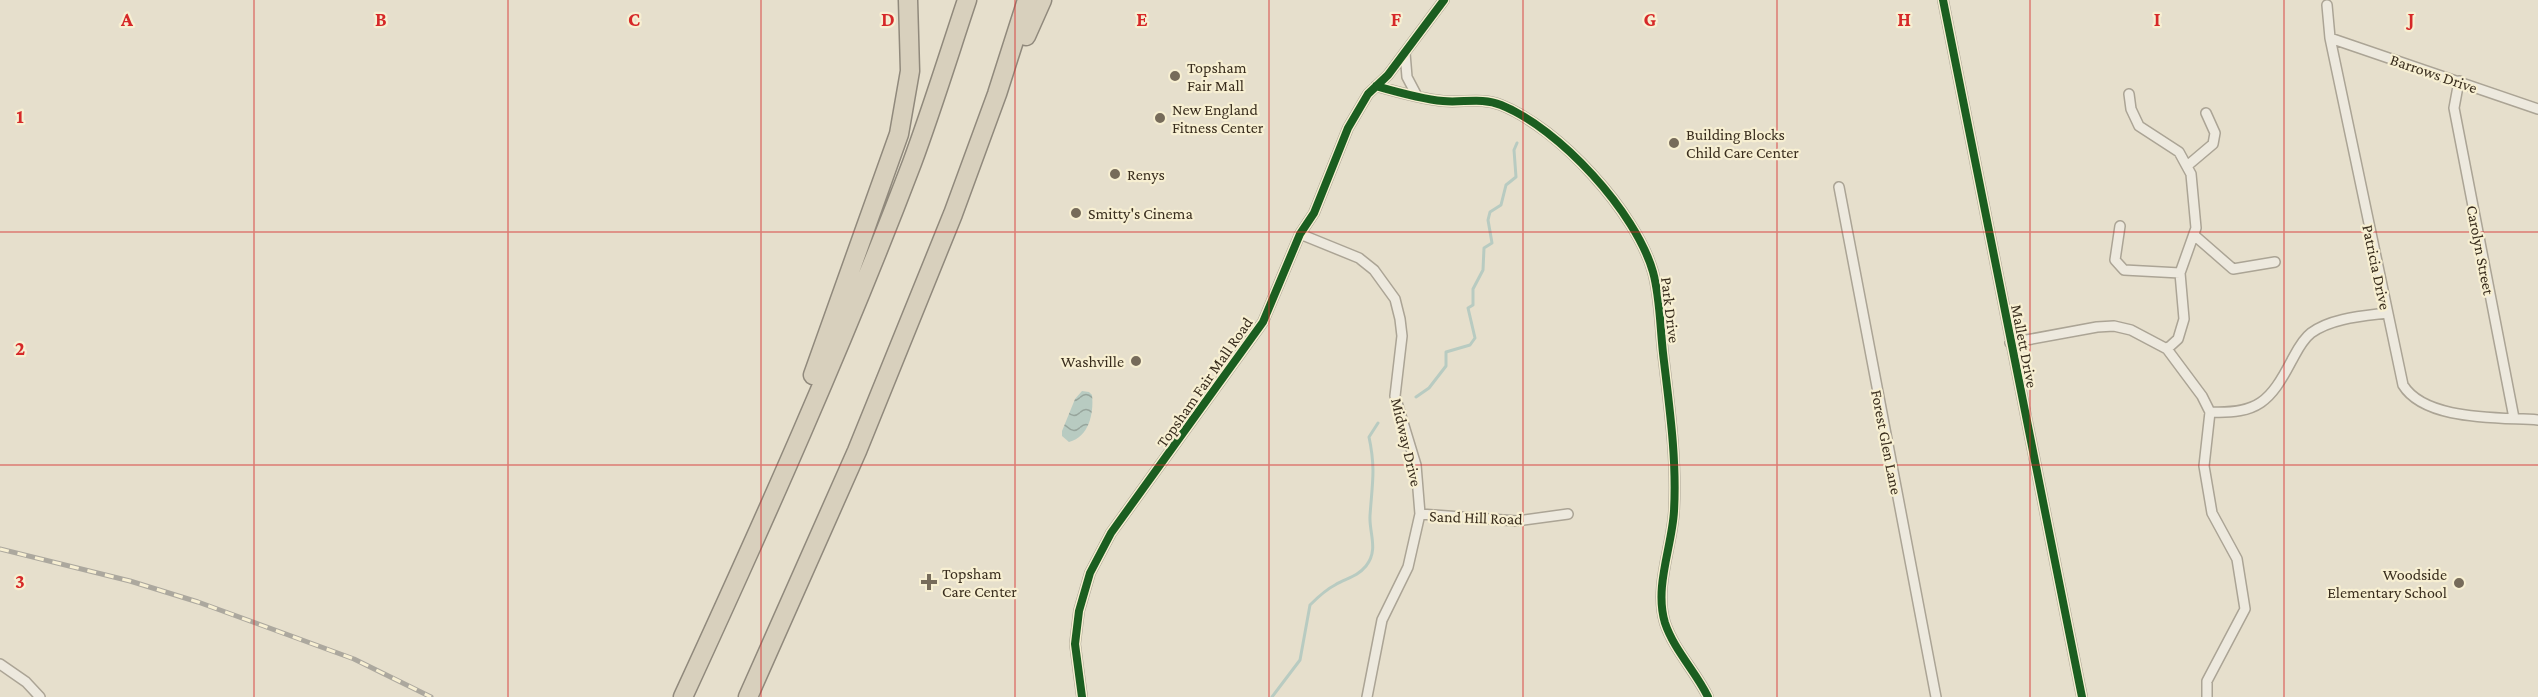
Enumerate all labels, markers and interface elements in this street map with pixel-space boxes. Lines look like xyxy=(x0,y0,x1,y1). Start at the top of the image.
text: A xyxy=(120,8,134,30)
text: B xyxy=(375,8,387,30)
text: C xyxy=(628,8,640,30)
text: D xyxy=(881,8,895,30)
text: E xyxy=(1136,8,1148,30)
text: F xyxy=(1391,8,1402,30)
text: G xyxy=(1644,8,1657,30)
text: H xyxy=(1897,8,1911,30)
text: I xyxy=(2154,8,2161,30)
text: J xyxy=(2406,8,2415,30)
street label: Barrows Drive xyxy=(2388,51,2480,96)
place label: Topsham Fair Mall xyxy=(1187,59,1247,94)
marker: Topsham Fair Mall xyxy=(1168,69,1182,83)
place label: New England Fitness Center xyxy=(1172,101,1264,136)
text: 1 xyxy=(16,105,24,127)
marker: New England Fitness Center xyxy=(1153,111,1167,125)
place label: Building Blocks Child Care Center xyxy=(1686,126,1799,161)
marker: Building Blocks Child Care Center xyxy=(1667,136,1681,150)
place label: Renys xyxy=(1127,166,1165,184)
marker: Renys xyxy=(1108,167,1122,181)
street label: Carolyn Street xyxy=(2463,204,2498,297)
place label: Smitty's Cinema xyxy=(1088,205,1193,223)
marker: Smitty's Cinema xyxy=(1069,206,1083,220)
street label: Patricia Drive xyxy=(2359,223,2394,311)
street label: Park Drive xyxy=(1658,276,1683,344)
street label: Mallett Drive xyxy=(2008,303,2041,389)
street label: Topsham Fair Mall Road xyxy=(1153,313,1257,451)
text: 2 xyxy=(15,337,25,359)
place label: Washville xyxy=(1061,353,1124,370)
marker: Washville xyxy=(1129,354,1143,368)
street label: Forest Glen Lane xyxy=(1868,388,1905,496)
street label: Midway Drive xyxy=(1387,396,1425,488)
street label: Sand Hill Road xyxy=(1429,507,1524,528)
place label: Topsham Care Center xyxy=(942,565,1017,600)
place label: Woodside Elementary School xyxy=(2327,566,2447,602)
text: 3 xyxy=(15,570,25,592)
marker: Topsham Care Center xyxy=(920,573,938,591)
marker: Woodside Elementary School xyxy=(2452,576,2466,590)

